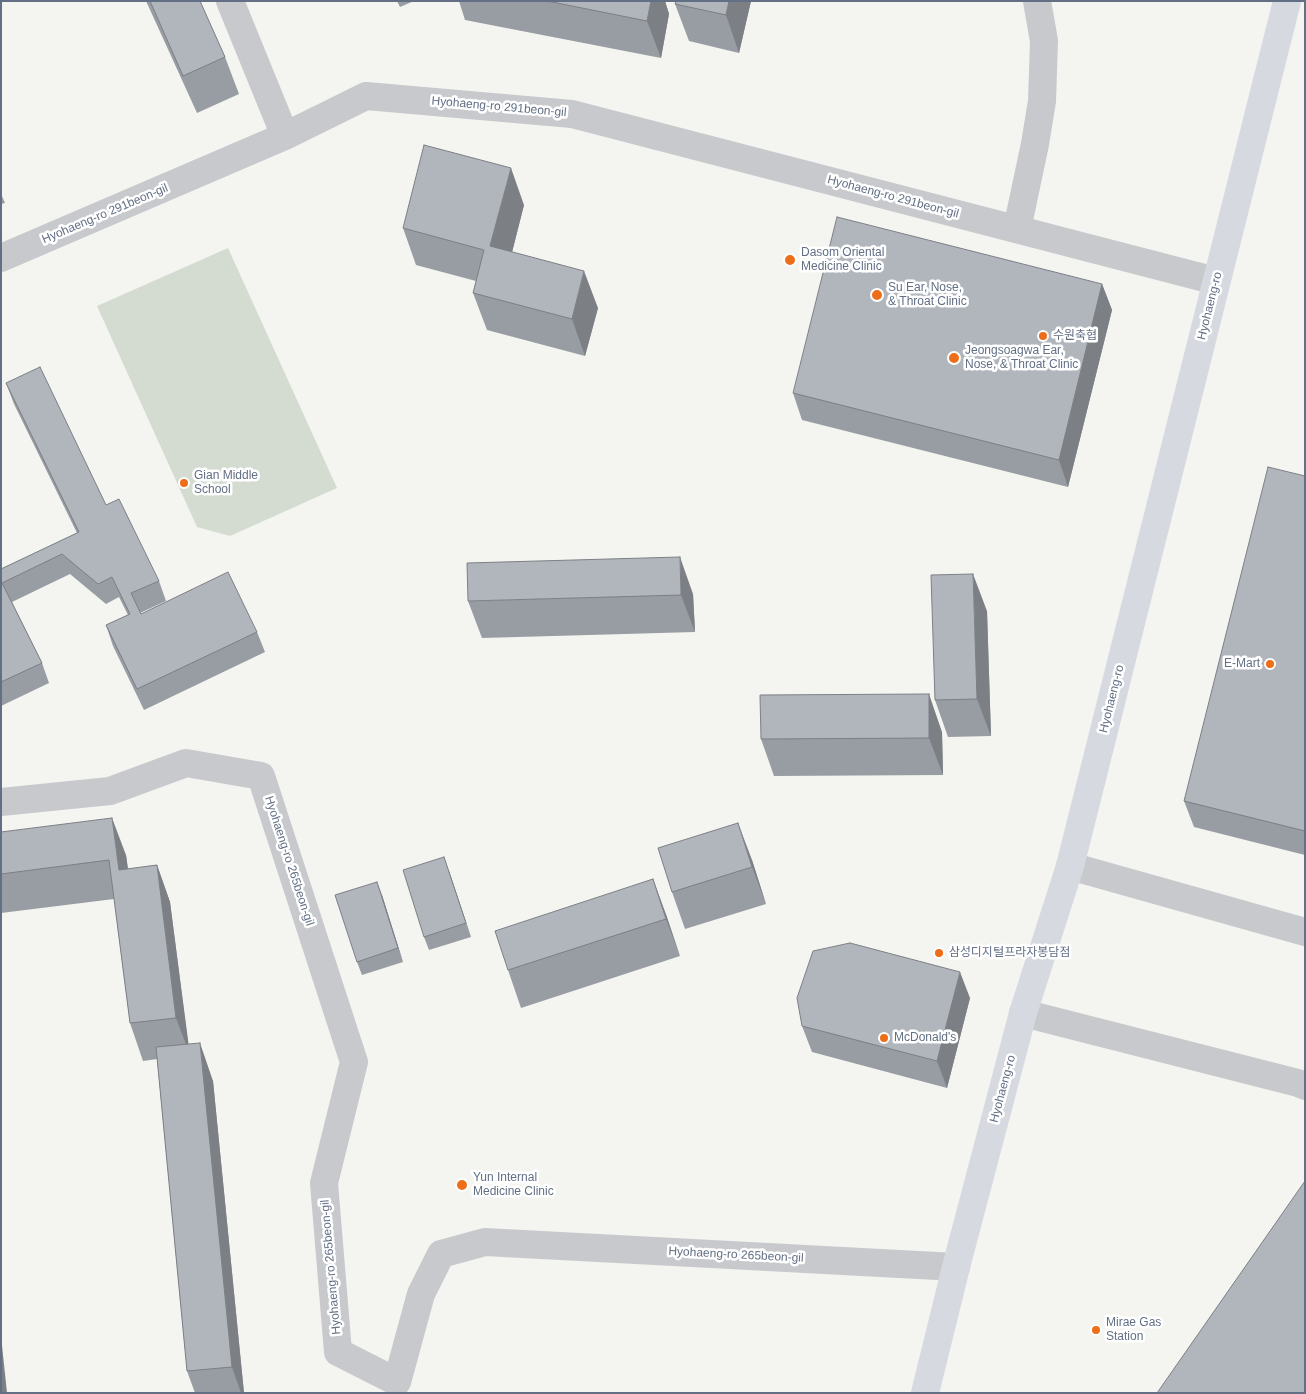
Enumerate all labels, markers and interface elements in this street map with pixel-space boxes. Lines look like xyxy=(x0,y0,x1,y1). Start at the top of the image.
street label: Hyohaeng-ro 291beon-gil xyxy=(431,94,567,120)
street label: Hyohaeng-ro 291beon-gil xyxy=(826,173,960,221)
street label: Hyohaeng-ro 291beon-gil xyxy=(40,181,170,247)
place label: Dasom Oriental Medicine Clinic xyxy=(801,246,884,274)
marker: Dasom Oriental Medicine Clinic xyxy=(783,253,797,267)
street label: Hyohaeng-ro xyxy=(1195,271,1225,341)
place label: Su Ear, Nose, & Throat Clinic xyxy=(888,281,967,309)
marker: Su Ear, Nose, & Throat Clinic xyxy=(870,288,884,302)
place label: 수원축협 xyxy=(1053,329,1097,343)
marker: 수원축협 xyxy=(1037,330,1049,342)
place label: Jeongsoagwa Ear, Nose, & Throat Clinic xyxy=(965,344,1078,372)
marker: Jeongsoagwa Ear, Nose, & Throat Clinic xyxy=(947,351,961,365)
place label: Gian Middle School xyxy=(194,469,258,497)
marker: Gian Middle School xyxy=(178,477,190,489)
place label: E-Mart xyxy=(1224,657,1260,671)
marker: E-Mart xyxy=(1264,658,1276,670)
street label: Hyohaeng-ro xyxy=(1097,664,1127,734)
street label: Hyohaeng-ro 265beon-gil xyxy=(261,794,317,928)
place label: 삼성디지털프라자봉담점 xyxy=(949,946,1070,960)
marker: 삼성디지털프라자봉담점 xyxy=(933,947,945,959)
place label: McDonald's xyxy=(894,1031,956,1045)
marker: McDonald's xyxy=(878,1032,890,1044)
street label: Hyohaeng-ro xyxy=(987,1054,1019,1124)
place label: Yun Internal Medicine Clinic xyxy=(473,1171,554,1199)
marker: Yun Internal Medicine Clinic xyxy=(455,1178,469,1192)
street label: Hyohaeng-ro 265beon-gil xyxy=(318,1199,344,1335)
street label: Hyohaeng-ro 265beon-gil xyxy=(668,1244,804,1266)
place label: Mirae Gas Station xyxy=(1106,1316,1161,1344)
marker: Mirae Gas Station xyxy=(1090,1324,1102,1336)

